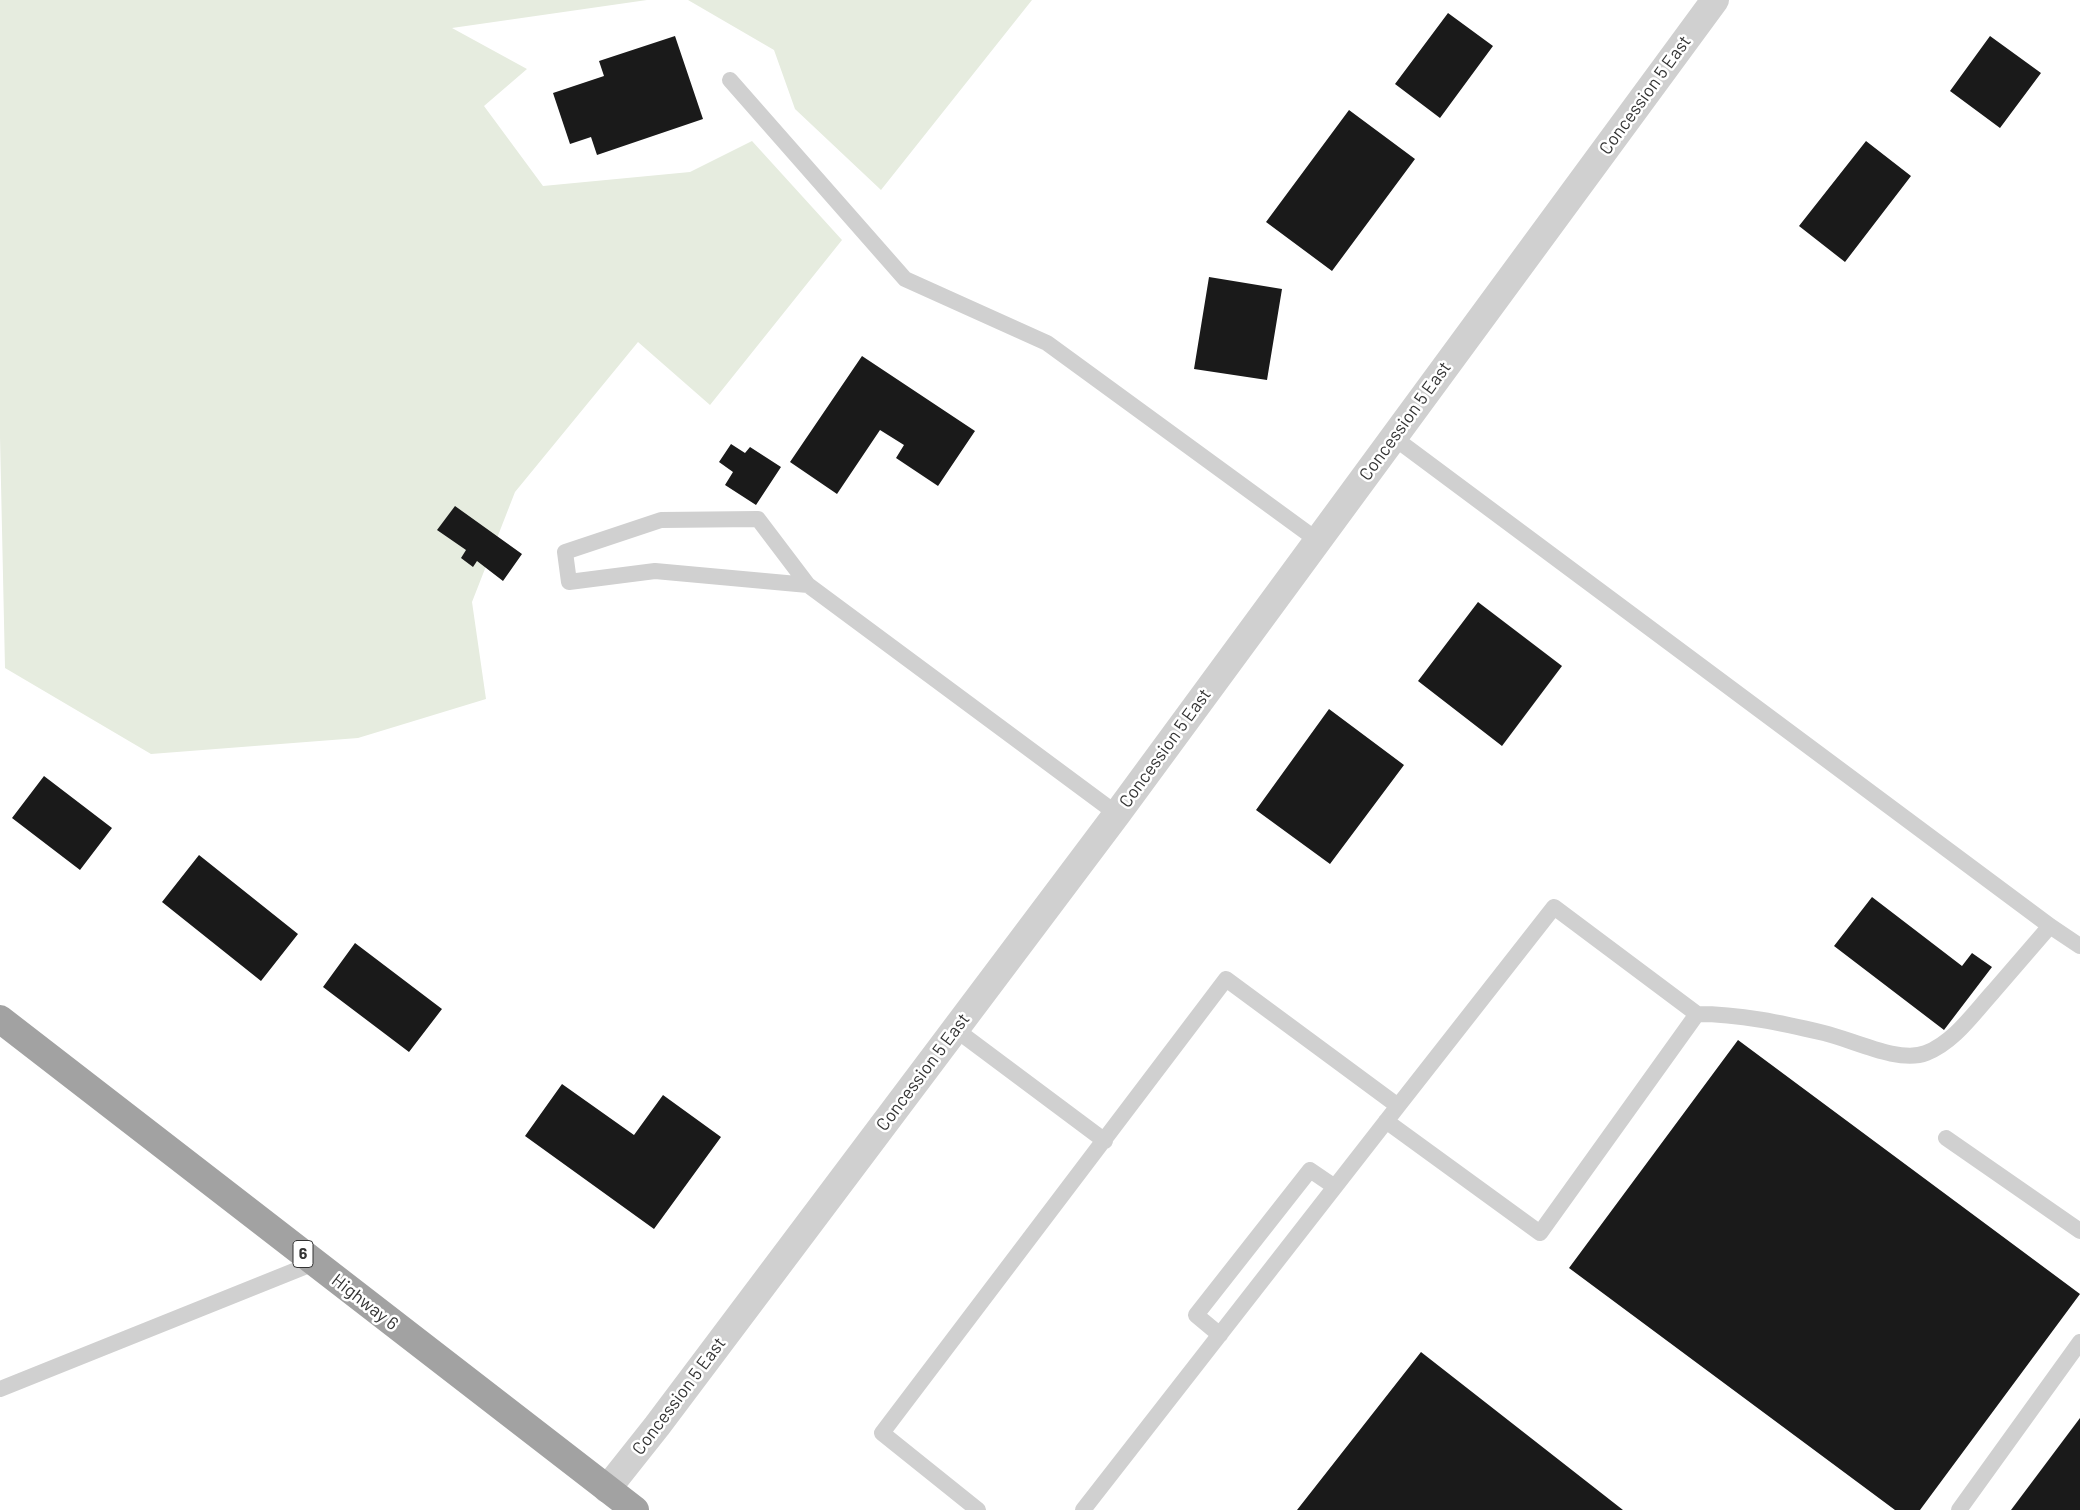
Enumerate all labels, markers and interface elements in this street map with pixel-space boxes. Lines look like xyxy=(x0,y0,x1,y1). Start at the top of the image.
street label: Concession 5 East xyxy=(1595,31,1695,159)
street label: Concession 5 East xyxy=(1355,357,1455,485)
street label: Concession 5 East xyxy=(1115,684,1215,812)
street label: Concession 5 East xyxy=(872,1009,974,1135)
road number: 6 xyxy=(293,1240,313,1268)
street label: Highway 6 xyxy=(327,1269,403,1335)
street label: Concession 5 East xyxy=(628,1333,730,1459)

